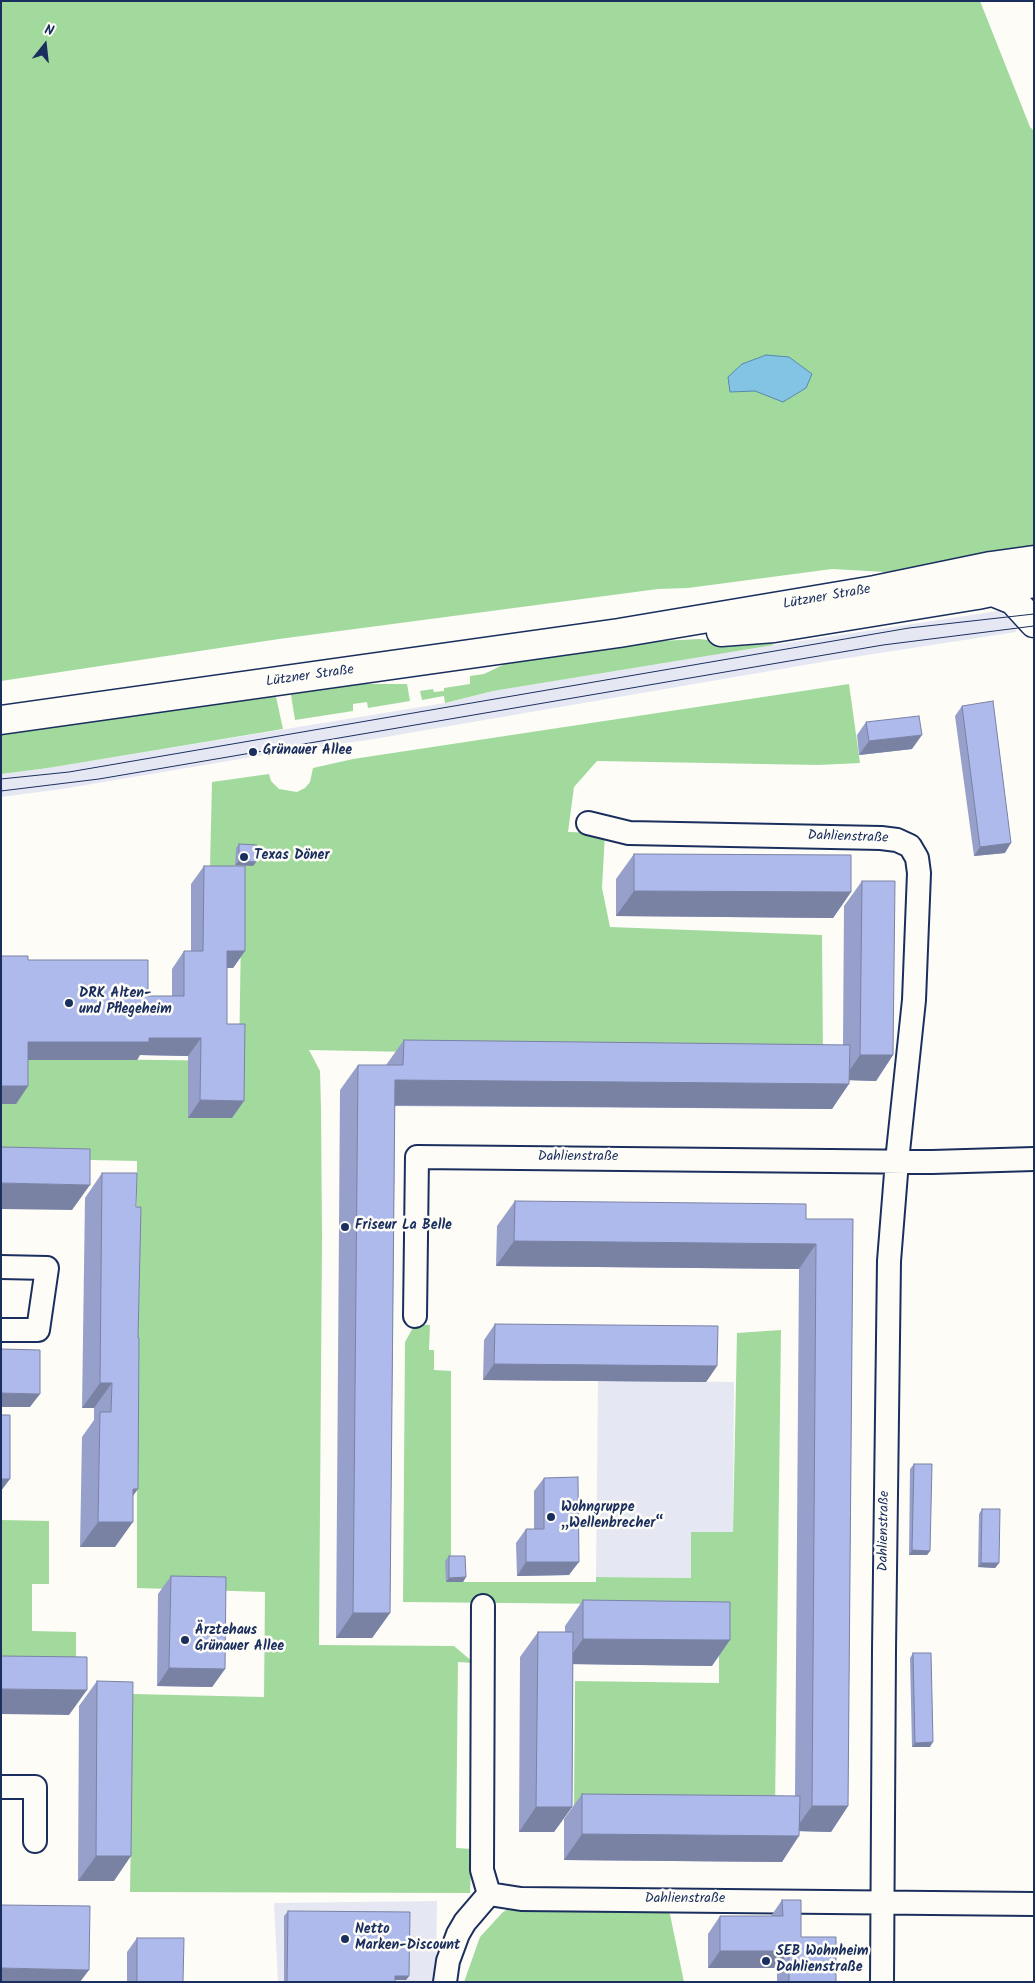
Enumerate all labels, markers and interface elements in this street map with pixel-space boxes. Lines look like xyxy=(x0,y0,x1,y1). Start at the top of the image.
text: N xyxy=(42,19,56,42)
north arrow xyxy=(20,20,70,70)
street label: Lützner Straße xyxy=(782,582,872,614)
street label: Lützner Straße xyxy=(265,663,355,691)
place label: Grünauer Allee xyxy=(263,744,352,760)
marker: Grünauer Allee xyxy=(247,746,259,758)
street label: Dahlienstraße xyxy=(807,828,889,848)
place label: Texas Döner xyxy=(254,849,329,865)
marker: Texas Döner xyxy=(238,851,250,863)
place label: DRK Alten- und Pflegeheim xyxy=(79,987,172,1020)
marker: DRK Alten- und Pflegeheim xyxy=(63,997,75,1009)
street label: Dahlienstraße xyxy=(538,1150,618,1166)
place label: Friseur La Belle xyxy=(355,1219,452,1235)
marker: Friseur La Belle xyxy=(339,1221,351,1233)
street label: Dahlienstraße xyxy=(876,1491,894,1571)
place label: Wohngruppe „Wellenbrecher“ xyxy=(561,1501,664,1534)
marker: Wohngruppe „Wellenbrecher“ xyxy=(545,1511,557,1523)
place label: Ärztehaus Grünauer Allee xyxy=(195,1624,284,1656)
marker: Ärztehaus Grünauer Allee xyxy=(179,1634,191,1646)
street label: Dahlienstraße xyxy=(645,1892,725,1908)
place label: Netto Marken-Discount xyxy=(355,1923,460,1955)
marker: Netto Marken-Discount xyxy=(339,1933,351,1945)
place label: SEB Wohnheim Dahlienstraße xyxy=(776,1945,868,1978)
marker: SEB Wohnheim Dahlienstraße xyxy=(760,1955,772,1967)

